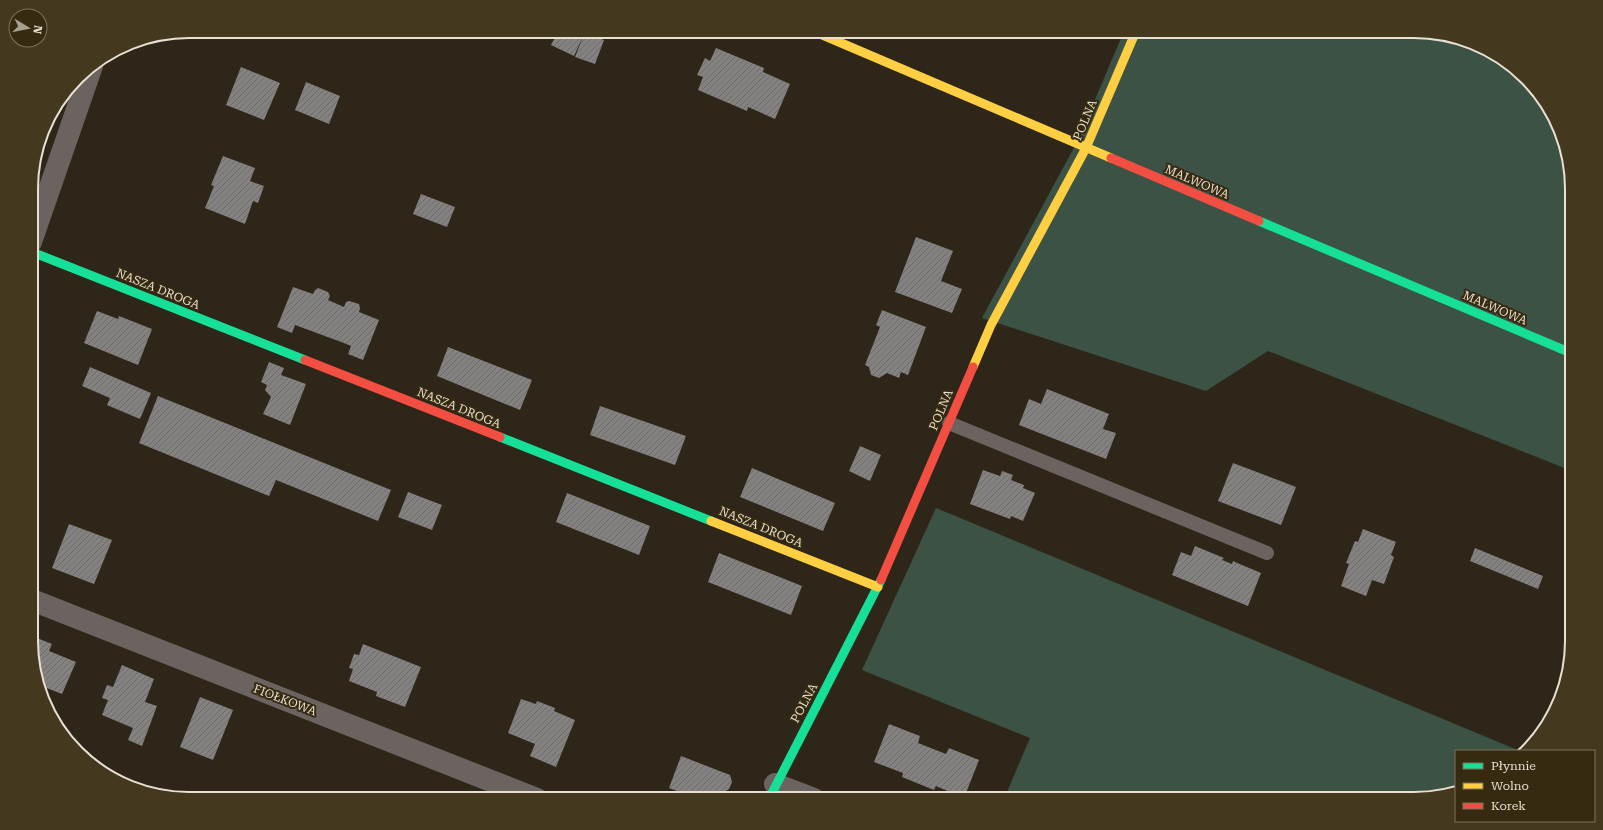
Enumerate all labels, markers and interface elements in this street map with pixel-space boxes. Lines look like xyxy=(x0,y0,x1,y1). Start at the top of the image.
north arrow xyxy=(8,8,48,48)
text: N xyxy=(30,24,44,35)
street label: POLNA xyxy=(1070,97,1100,142)
street label: MALWOWA xyxy=(1163,162,1232,202)
street label: NASZA DROGA xyxy=(114,266,203,312)
street label: MALWOWA xyxy=(1461,288,1530,328)
street label: NASZA DROGA xyxy=(415,385,504,431)
street label: POLNA xyxy=(926,387,956,432)
street label: NASZA DROGA xyxy=(717,504,806,550)
street label: POLNA xyxy=(788,680,821,725)
street label: FIOŁKOWA xyxy=(252,682,319,719)
legend xyxy=(1455,750,1595,822)
text: Płynnie xyxy=(1491,759,1536,773)
text: Wolno xyxy=(1491,779,1529,793)
text: Korek xyxy=(1491,799,1526,813)

